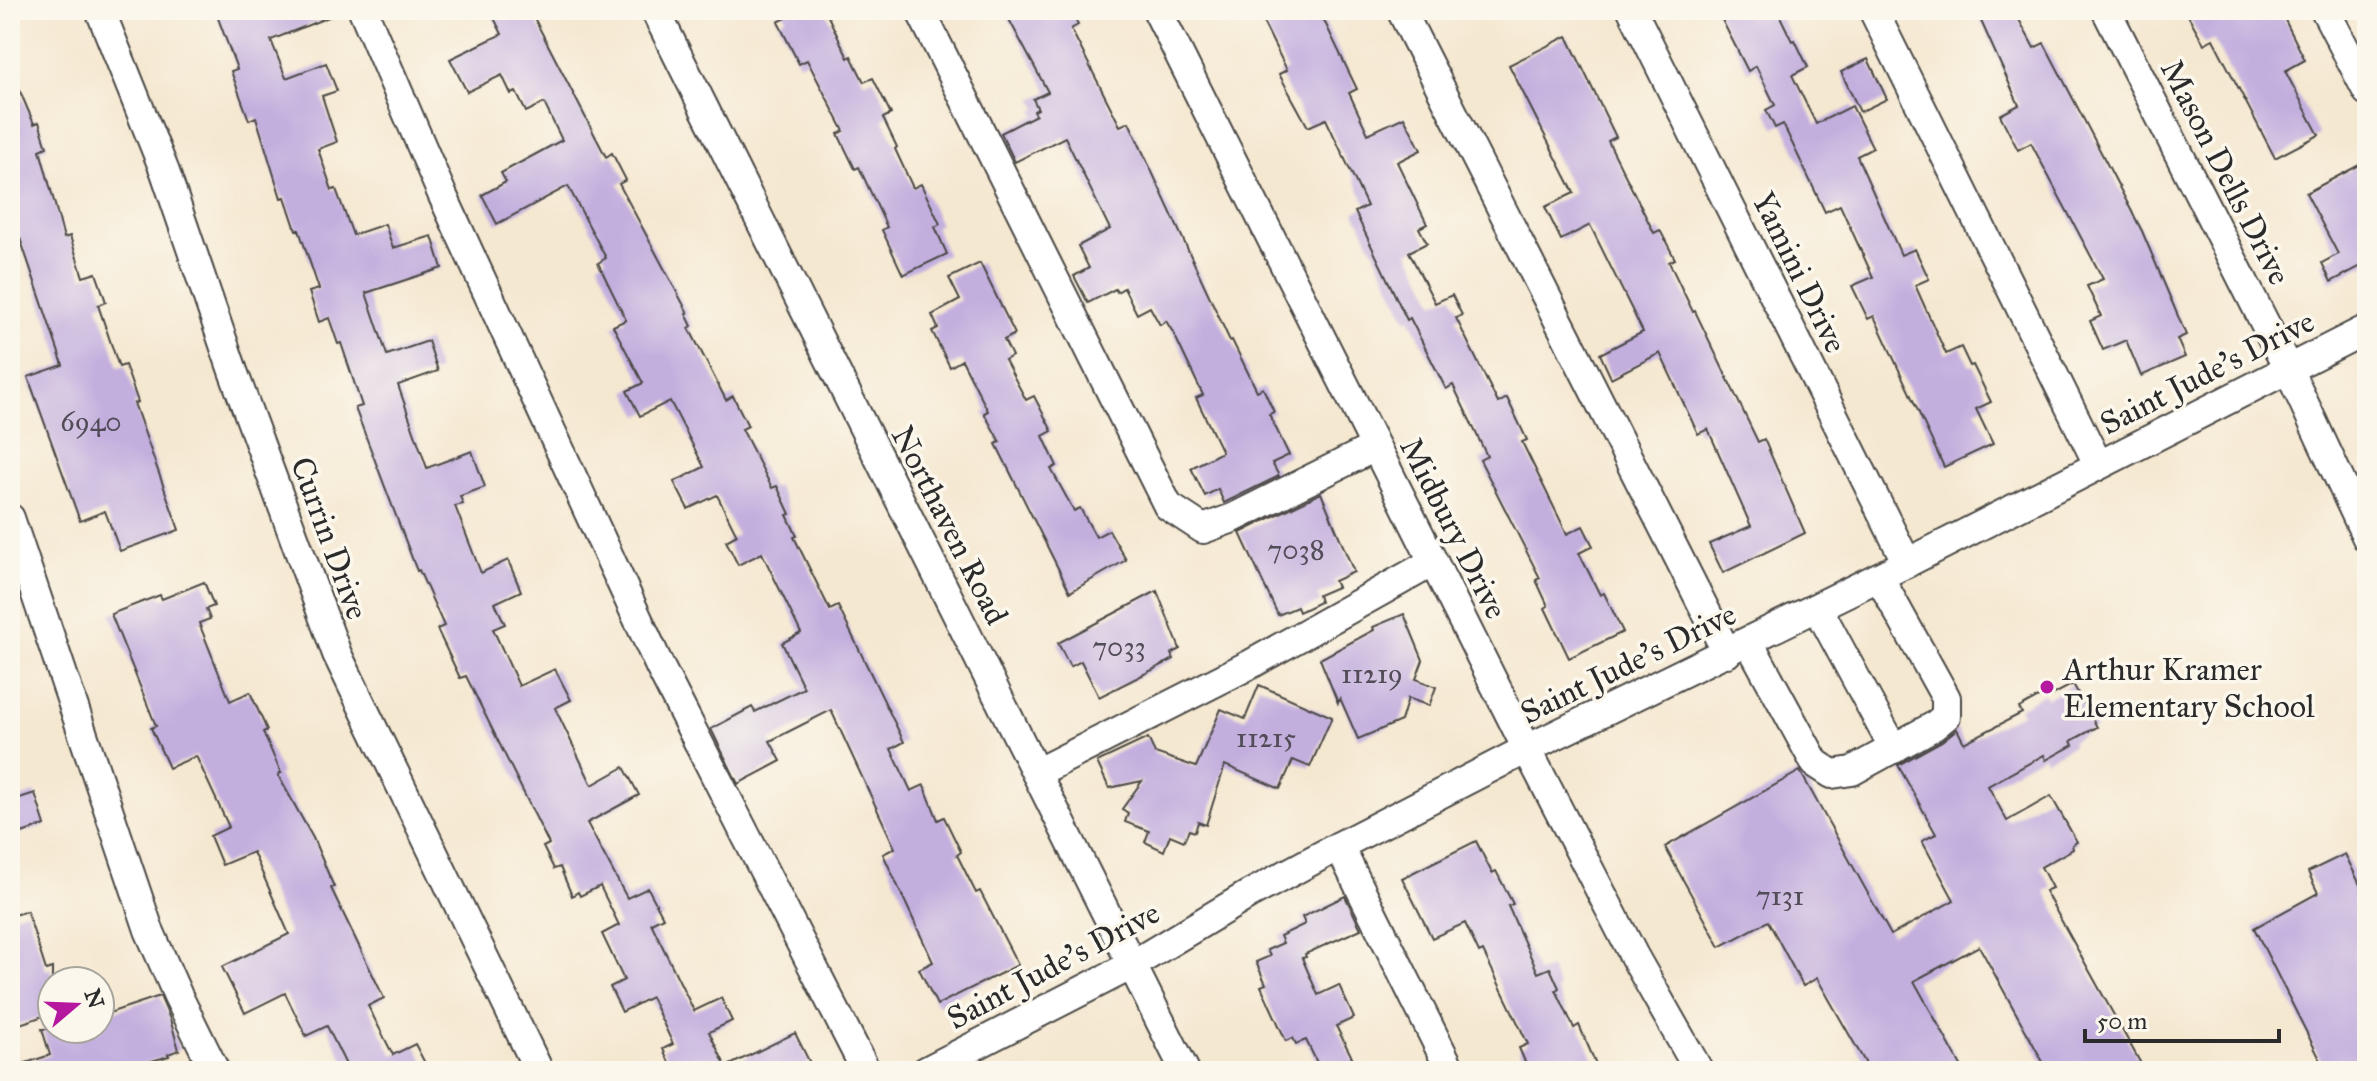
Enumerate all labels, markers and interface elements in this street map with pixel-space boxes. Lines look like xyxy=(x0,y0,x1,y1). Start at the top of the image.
street label: Mason Dells Drive xyxy=(2152,53,2299,291)
street label: Yamini Drive xyxy=(1744,185,1855,359)
street label: Saint Jude's Drive xyxy=(2094,302,2321,443)
house number: 6940 xyxy=(60,404,122,439)
street label: Northaven Road xyxy=(883,419,1016,631)
street label: Midbury Drive xyxy=(1391,431,1516,625)
street label: Currin Drive xyxy=(282,452,377,625)
house number: 7038 xyxy=(1267,532,1325,567)
street label: Saint Jude's Drive xyxy=(1514,594,1742,732)
house number: 7033 xyxy=(1092,629,1146,664)
place label: Arthur Kramer Elementary School xyxy=(2061,650,2315,726)
house number: 11219 xyxy=(1341,656,1403,691)
marker: Arthur Kramer Elementary School xyxy=(2038,678,2056,696)
house number: 11215 xyxy=(1236,720,1296,755)
house number: 7131 xyxy=(1756,878,1804,913)
street label: Saint Jude's Drive xyxy=(940,893,1166,1038)
north arrow xyxy=(36,965,116,1045)
text: N xyxy=(79,985,110,1012)
scale bar xyxy=(2085,993,2279,1043)
text: 50 m xyxy=(2097,1006,2147,1036)

